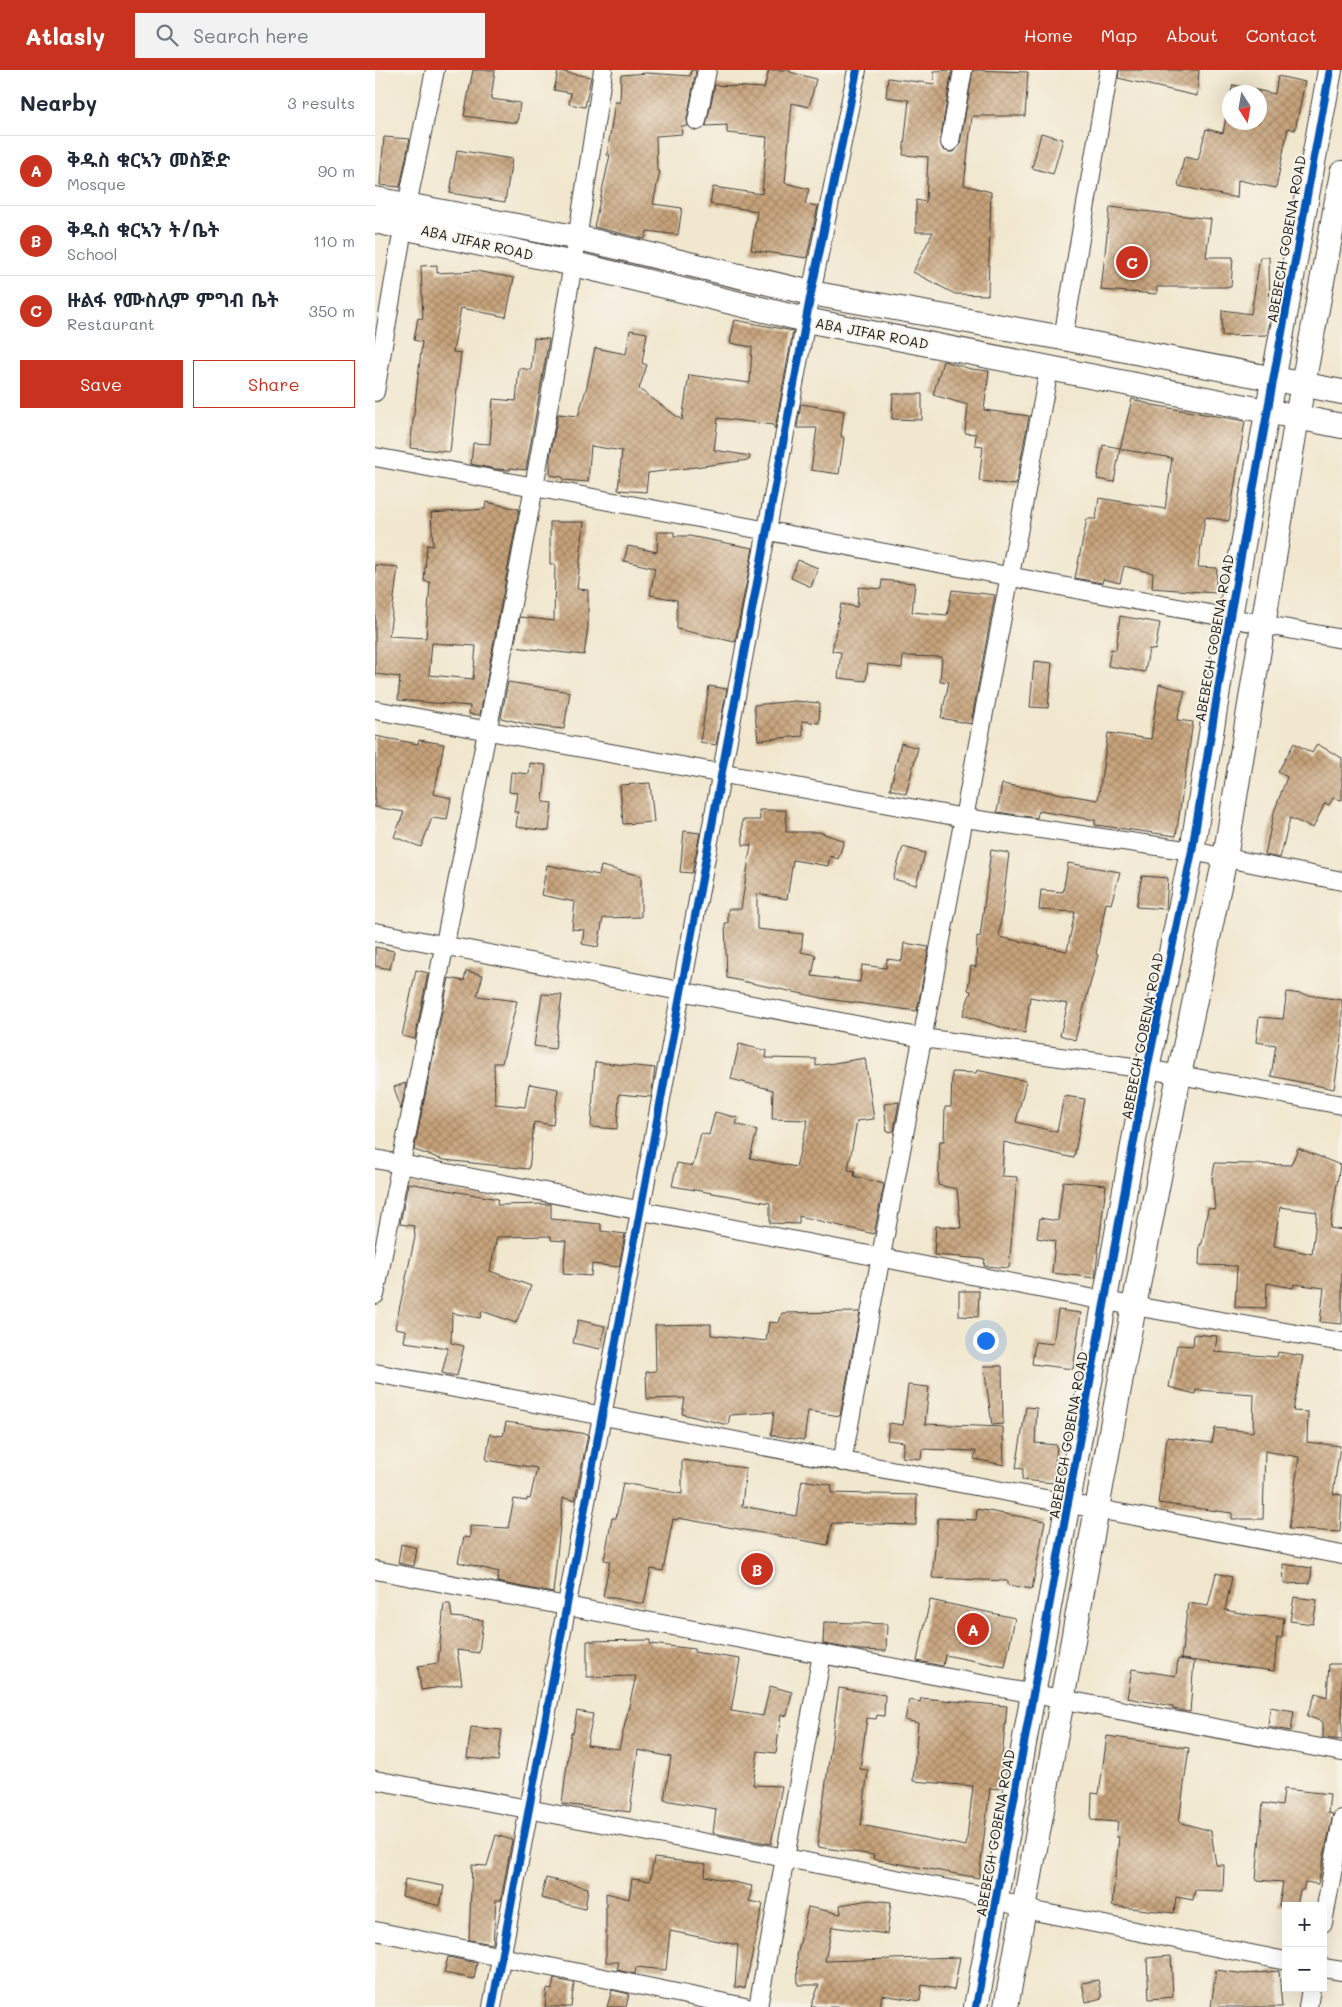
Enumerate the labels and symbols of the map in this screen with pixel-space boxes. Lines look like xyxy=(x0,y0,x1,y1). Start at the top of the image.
north arrow xyxy=(1222,85,1267,130)
street label: ABEBECH GOBENA ROAD xyxy=(1262,154,1310,324)
street label: ABA JIFAR ROAD xyxy=(419,220,535,264)
pin: C xyxy=(1116,243,1148,281)
street label: ABA JIFAR ROAD xyxy=(814,313,930,353)
street label: ABEBECH GOBENA ROAD xyxy=(1190,553,1238,723)
street label: ABEBECH GOBENA ROAD xyxy=(1116,951,1168,1121)
your location xyxy=(973,1328,999,1354)
street label: ABEBECH GOBENA ROAD xyxy=(1044,1350,1092,1520)
pin: B xyxy=(741,1550,773,1588)
pin: A xyxy=(957,1610,989,1648)
street label: ABEBECH GOBENA ROAD xyxy=(971,1748,1019,1918)

